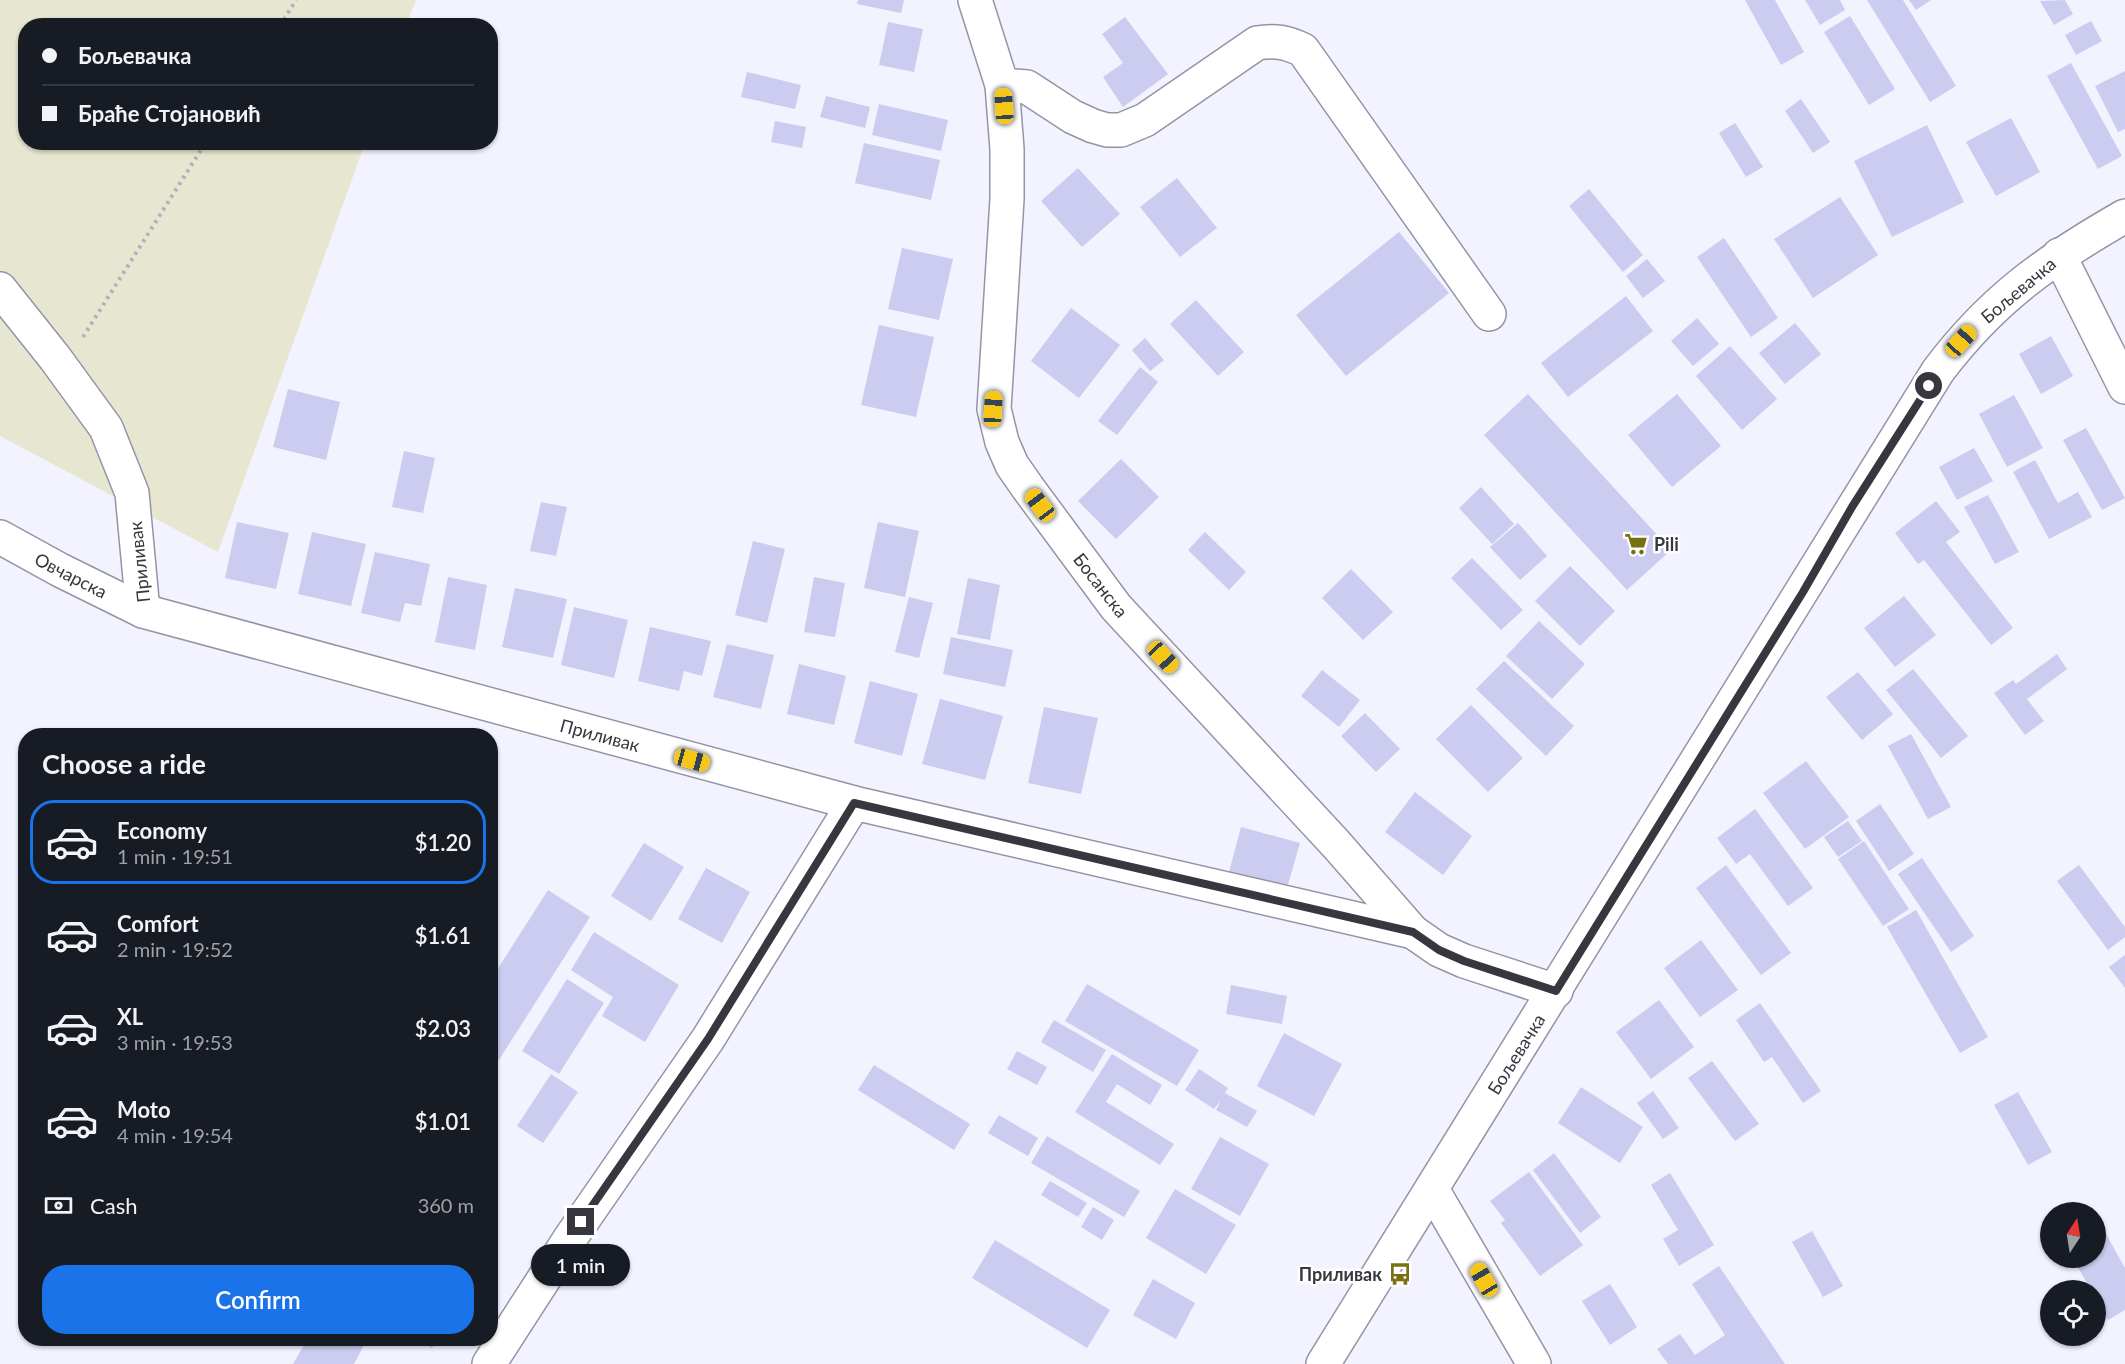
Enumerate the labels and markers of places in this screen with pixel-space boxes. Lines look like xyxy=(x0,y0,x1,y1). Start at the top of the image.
supermarket icon: Pili xyxy=(1623,531,1649,557)
place label: Pili xyxy=(1654,533,1679,555)
bus stop icon: Приливак xyxy=(1387,1261,1413,1287)
place label: Приливак xyxy=(1299,1263,1382,1285)

